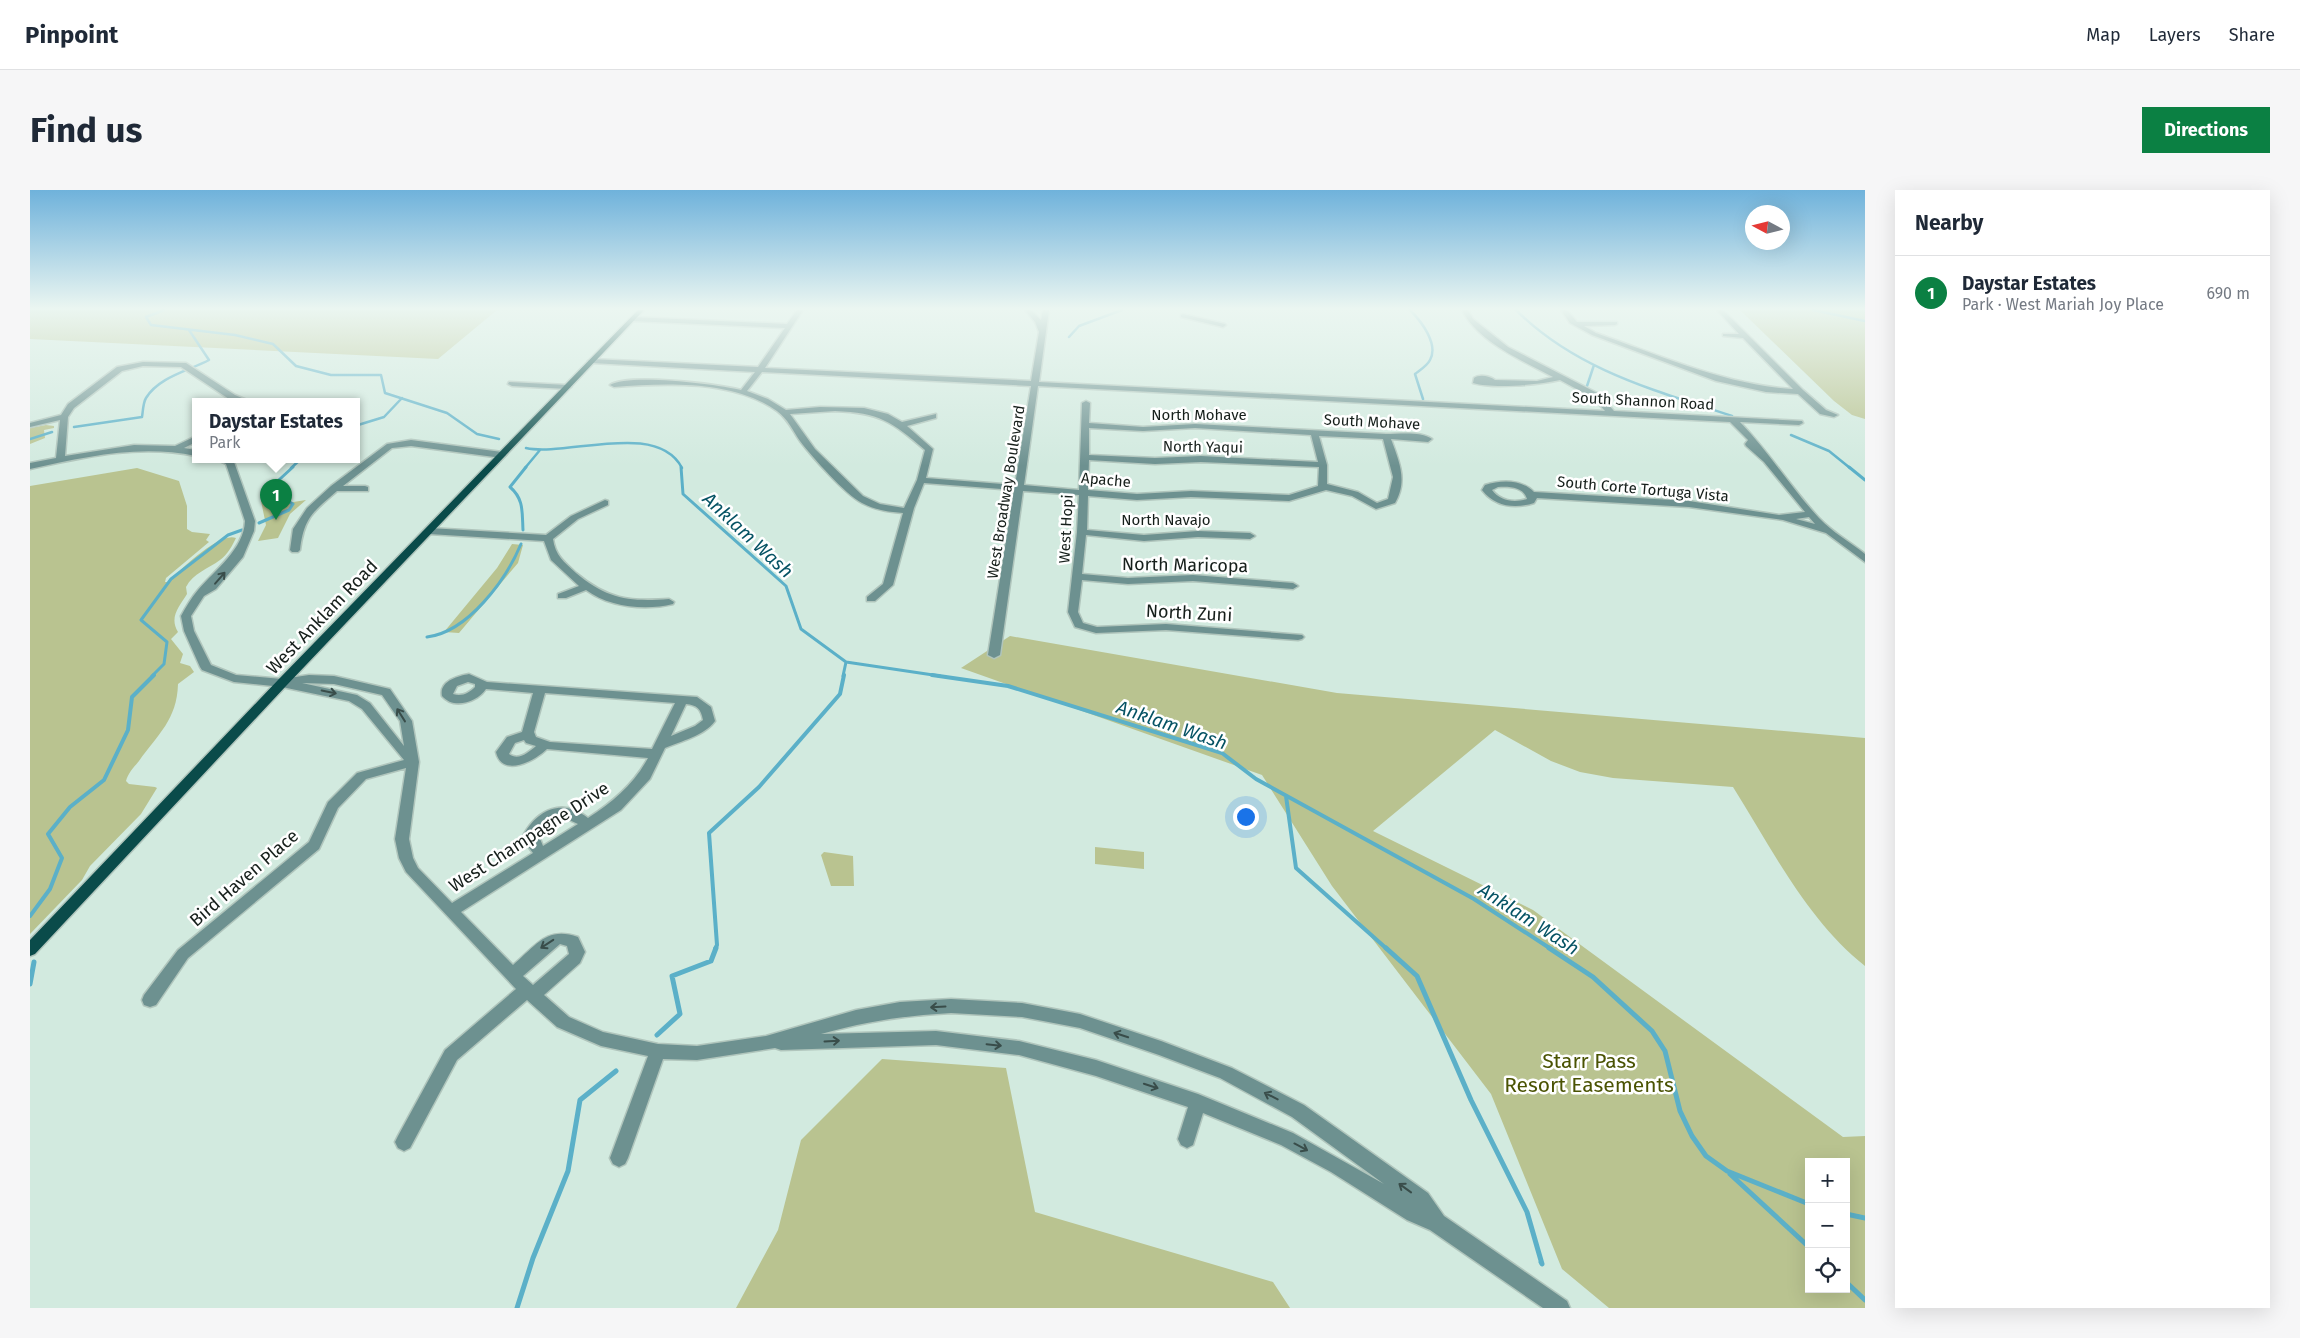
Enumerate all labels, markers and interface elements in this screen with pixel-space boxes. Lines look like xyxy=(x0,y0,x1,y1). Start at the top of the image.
text: Pinpoint xyxy=(25,21,118,49)
text: Map xyxy=(2086,24,2121,46)
text: Layers xyxy=(2149,24,2201,46)
text: Share xyxy=(2229,24,2275,46)
button: Directions xyxy=(2142,107,2270,153)
text: Find us xyxy=(30,109,142,151)
north arrow xyxy=(1745,205,1790,250)
text: Nearby xyxy=(1915,210,1983,236)
text: Daystar Estates xyxy=(1962,272,2096,295)
text: 1 xyxy=(1927,284,1935,303)
text: 690 m xyxy=(2206,284,2250,303)
text: Park · West Mariah Joy Place xyxy=(1962,295,2164,314)
street label: South Shannon Road xyxy=(1571,388,1715,414)
popup xyxy=(192,398,360,463)
street label: West Broadway Boulevard xyxy=(983,404,1029,580)
street label: North Mohave xyxy=(1151,406,1247,424)
text: Daystar Estates xyxy=(209,410,343,433)
street label: South Mohave xyxy=(1323,410,1421,434)
text: Park xyxy=(209,433,240,452)
street label: North Yaqui xyxy=(1163,437,1243,457)
street label: Apache xyxy=(1080,469,1132,491)
street label: South Corte Tortuga Vista xyxy=(1556,473,1730,505)
pin: 1 xyxy=(260,479,292,520)
water label: Anklam Wash xyxy=(697,487,798,583)
street label: West Hopi xyxy=(1055,494,1077,564)
street label: North Navajo xyxy=(1121,511,1211,529)
street label: North Maricopa xyxy=(1122,553,1248,577)
street label: West Anklam Road xyxy=(262,555,382,679)
one-way arrow xyxy=(214,572,225,585)
street label: North Zuni xyxy=(1145,600,1233,626)
one-way arrow xyxy=(321,688,337,698)
water label: Anklam Wash xyxy=(1113,695,1230,755)
one-way arrow xyxy=(396,708,407,722)
street label: West Champagne Drive xyxy=(445,777,613,897)
your location xyxy=(1233,804,1259,830)
street label: Bird Haven Place xyxy=(185,825,303,931)
water label: Anklam Wash xyxy=(1474,877,1584,960)
one-way arrow xyxy=(541,940,555,950)
one-way arrow xyxy=(930,1002,946,1011)
one-way arrow xyxy=(1113,1029,1129,1039)
one-way arrow xyxy=(824,1036,840,1046)
one-way arrow xyxy=(986,1040,1002,1050)
park label: Starr Pass Resort Easements xyxy=(1504,1048,1674,1098)
one-way arrow xyxy=(1143,1082,1158,1091)
one-way arrow xyxy=(1263,1091,1278,1101)
one-way arrow xyxy=(1294,1142,1309,1152)
map controls xyxy=(1805,1158,1850,1293)
button: + xyxy=(1805,1158,1850,1203)
one-way arrow xyxy=(1398,1183,1412,1193)
button: − xyxy=(1805,1203,1850,1248)
button: locate xyxy=(1805,1248,1850,1293)

